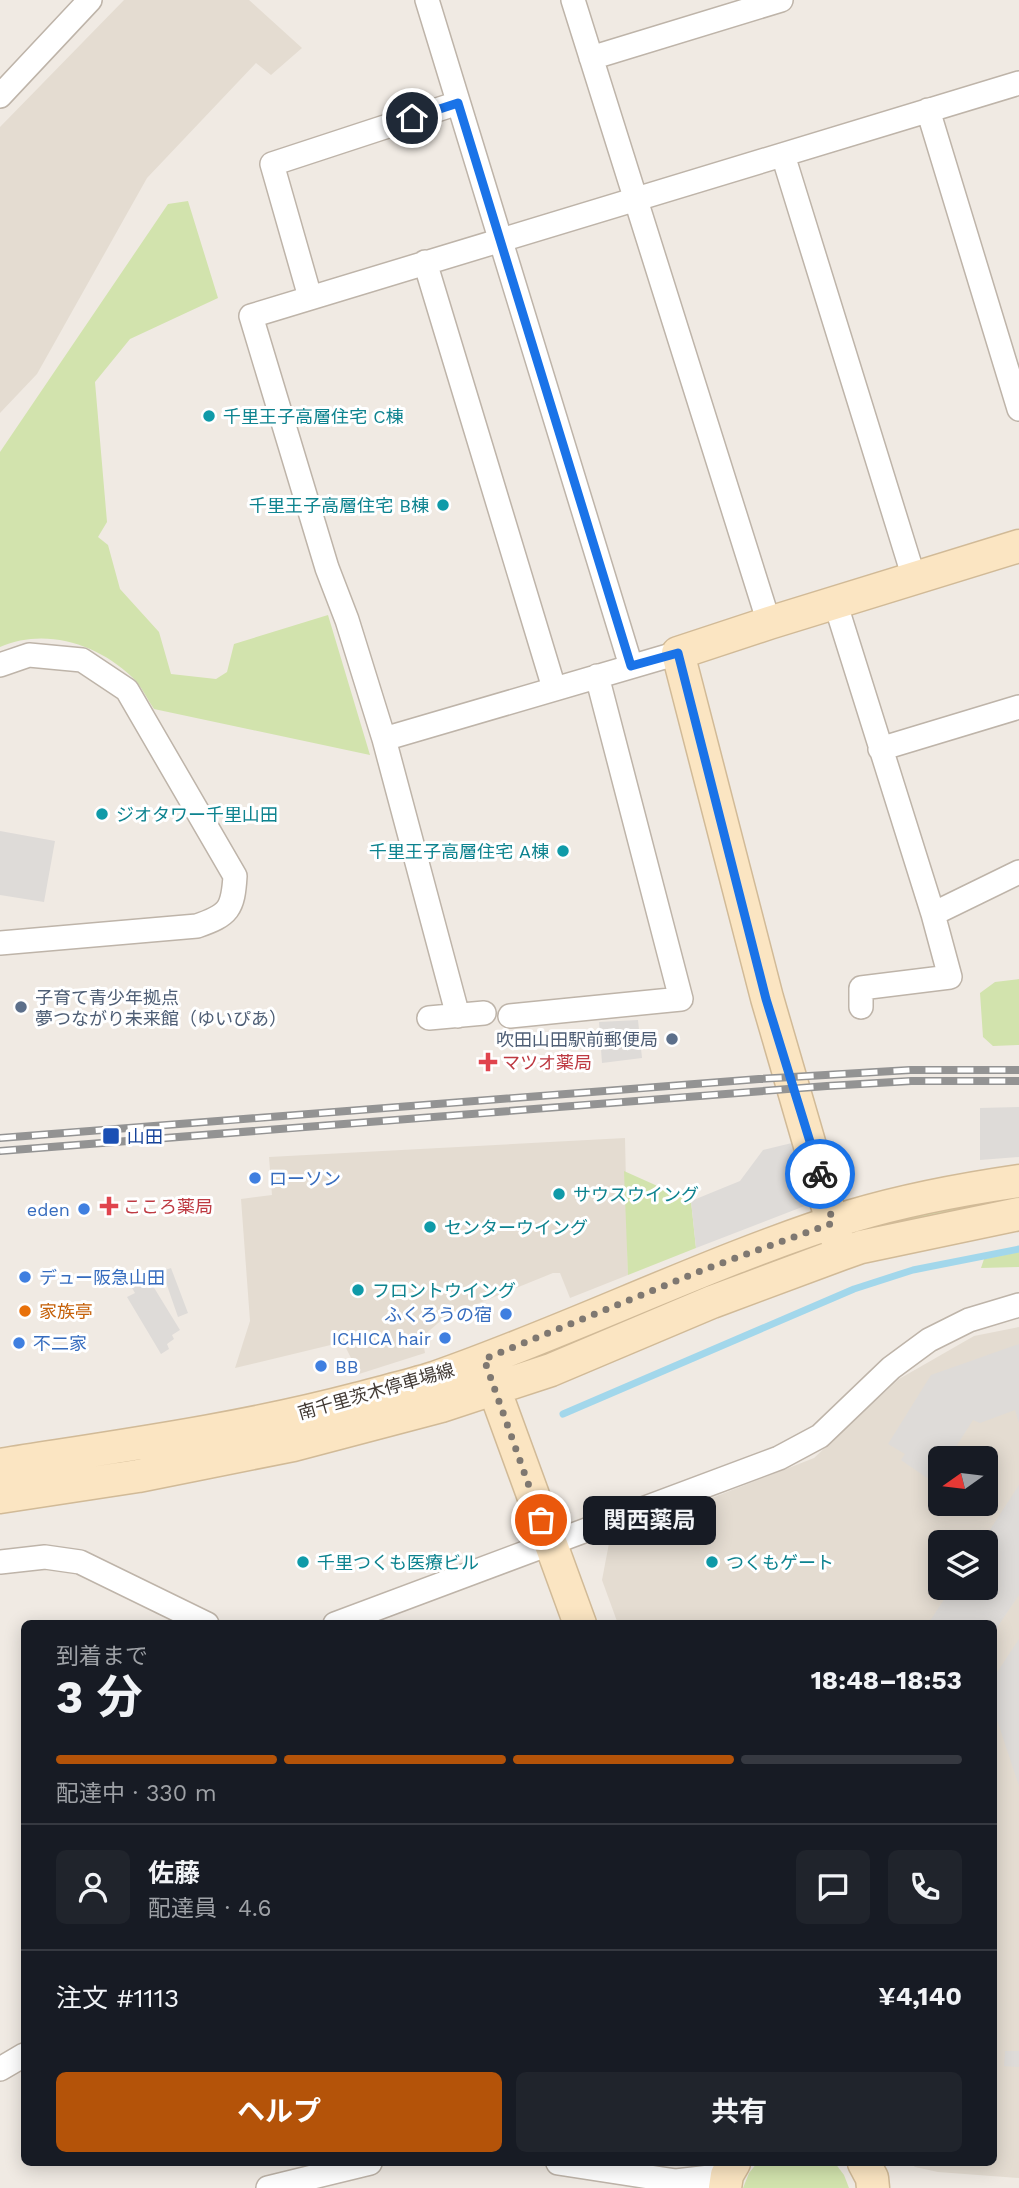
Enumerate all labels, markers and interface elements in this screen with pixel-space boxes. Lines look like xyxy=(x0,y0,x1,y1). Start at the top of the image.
pin xyxy=(382,88,442,148)
icon: home xyxy=(393,99,431,137)
place label: 千里王子高層住宅 C棟 xyxy=(223,406,404,427)
marker: 千里王子高層住宅 C棟 xyxy=(201,408,217,424)
place label: 千里王子高層住宅 B棟 xyxy=(249,495,429,516)
marker: 千里王子高層住宅 B棟 xyxy=(435,497,451,513)
place label: ジオタワー千里山田 xyxy=(116,804,278,825)
marker: ジオタワー千里山田 xyxy=(94,806,110,822)
place label: 千里王子高層住宅 A棟 xyxy=(369,841,549,862)
marker: 千里王子高層住宅 A棟 xyxy=(555,843,571,859)
place label: 子育て青少年拠点 夢つながり未来館（ゆいぴあ） xyxy=(35,987,287,1029)
marker: 子育て青少年拠点 夢つながり未来館（ゆいぴあ） xyxy=(13,999,29,1015)
place label: 吹田山田駅前郵便局 xyxy=(496,1029,658,1050)
marker: 吹田山田駅前郵便局 xyxy=(664,1031,680,1047)
place label: マツオ薬局 xyxy=(502,1052,592,1073)
marker: マツオ薬局 xyxy=(480,1054,496,1070)
marker: 山田 xyxy=(101,1126,121,1146)
place label: 山田 xyxy=(127,1126,163,1147)
courier xyxy=(785,1139,855,1209)
icon: bike xyxy=(801,1155,839,1193)
place label: ローソン xyxy=(269,1168,341,1189)
marker: ローソン xyxy=(247,1170,263,1186)
place label: サウスウイング xyxy=(573,1184,699,1205)
marker: サウスウイング xyxy=(551,1186,567,1202)
place label: こころ薬局 xyxy=(123,1196,213,1217)
marker: こころ薬局 xyxy=(101,1198,117,1214)
place label: eden xyxy=(27,1199,70,1220)
marker: eden xyxy=(76,1201,92,1217)
place label: センターウイング xyxy=(444,1217,588,1238)
marker: センターウイング xyxy=(422,1219,438,1235)
place label: デュー阪急山田 xyxy=(39,1267,165,1288)
marker: デュー阪急山田 xyxy=(17,1269,33,1285)
place label: フロントウイング xyxy=(372,1280,516,1301)
marker: フロントウイング xyxy=(350,1282,366,1298)
place label: 家族亭 xyxy=(39,1301,93,1322)
marker: 家族亭 xyxy=(17,1303,33,1319)
place label: ふくろうの宿 xyxy=(384,1304,492,1325)
marker: ふくろうの宿 xyxy=(498,1306,514,1322)
place label: ICHICA hair xyxy=(332,1328,431,1349)
marker: ICHICA hair xyxy=(437,1330,453,1346)
place label: 不二家 xyxy=(33,1333,87,1354)
marker: 不二家 xyxy=(11,1335,27,1351)
place label: BB xyxy=(335,1356,359,1377)
marker: BB xyxy=(313,1358,329,1374)
street label: 南千里茨木停車場線 xyxy=(295,1359,457,1423)
north arrow xyxy=(928,1446,998,1516)
map controls xyxy=(928,1446,998,1600)
pin xyxy=(511,1490,571,1550)
callout: 関西薬局 xyxy=(583,1496,716,1544)
icon: bag xyxy=(522,1501,560,1539)
text: 関西薬局 xyxy=(604,1507,696,1534)
button: layers xyxy=(928,1530,998,1600)
place label: 千里つくも医療ビル xyxy=(317,1552,479,1573)
place label: つくもゲート xyxy=(726,1552,834,1573)
marker: 千里つくも医療ビル xyxy=(295,1554,311,1570)
marker: つくもゲート xyxy=(704,1554,720,1570)
text: 到着まで xyxy=(56,1643,148,1670)
text: 18:48–18:53 xyxy=(811,1665,962,1695)
text: 3 分 xyxy=(56,1670,142,1724)
text: 配達中 · 330 m xyxy=(56,1780,217,1807)
button: person xyxy=(56,1850,130,1924)
button: chat xyxy=(796,1850,870,1924)
button: phone xyxy=(888,1850,962,1924)
text: 佐藤 xyxy=(148,1858,200,1888)
text: 配達員 · 4.6 xyxy=(148,1895,271,1922)
text: ¥4,140 xyxy=(878,1981,962,2011)
text: 注文 #1113 xyxy=(56,1983,179,2013)
button: ヘルプ xyxy=(56,2072,502,2152)
button: 共有 xyxy=(516,2072,962,2152)

